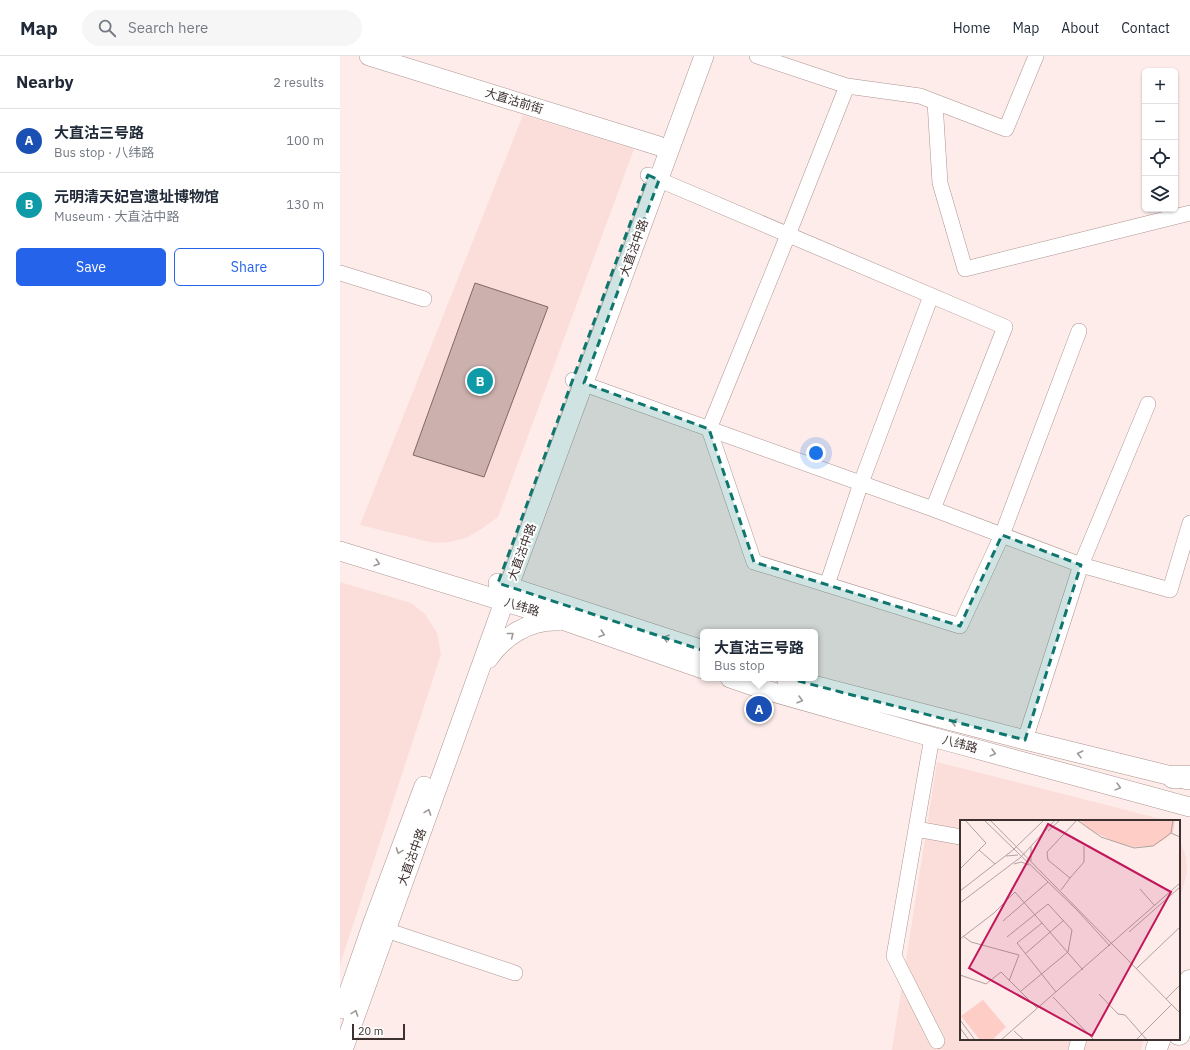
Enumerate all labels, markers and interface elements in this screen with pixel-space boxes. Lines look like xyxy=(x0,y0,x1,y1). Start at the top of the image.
search box xyxy=(82,10,362,46)
text: Map xyxy=(20,16,58,40)
icon: search xyxy=(96,17,118,39)
text: Search here xyxy=(128,18,208,37)
text: Home xyxy=(953,19,990,37)
text: Map xyxy=(1012,19,1039,37)
text: About xyxy=(1061,19,1099,37)
text: Contact xyxy=(1121,19,1170,37)
map controls xyxy=(1142,68,1178,212)
button: + xyxy=(1142,68,1178,104)
text: Nearby xyxy=(16,71,74,93)
text: 2 results xyxy=(273,74,324,91)
street label: 大直沽前街 xyxy=(483,85,545,116)
button: − xyxy=(1142,104,1178,140)
text: 大直沽三号路 xyxy=(54,123,144,142)
text: A xyxy=(25,132,33,149)
text: 100 m xyxy=(286,132,324,149)
button: locate xyxy=(1142,140,1178,176)
text: Bus stop · 八纬路 xyxy=(54,144,154,161)
button: layers xyxy=(1142,176,1178,212)
text: 元明清天妃宫遗址博物馆 xyxy=(54,187,219,206)
text: B xyxy=(25,196,33,213)
text: 130 m xyxy=(286,196,324,213)
text: Museum · 大直沽中路 xyxy=(54,208,180,225)
street label: 大直沽中路 xyxy=(616,217,651,279)
button: Save xyxy=(16,248,166,286)
button: Share xyxy=(174,248,324,286)
pin: B xyxy=(467,366,493,396)
your location xyxy=(806,443,826,463)
street label: 大直沽中路 xyxy=(504,521,539,583)
one-way arrow xyxy=(374,558,381,567)
street label: 八纬路 xyxy=(503,594,542,619)
one-way arrow xyxy=(599,629,606,637)
popup xyxy=(700,629,818,681)
one-way arrow xyxy=(506,633,513,640)
one-way arrow xyxy=(663,634,670,643)
text: 大直沽三号路 xyxy=(714,638,804,657)
text: Bus stop xyxy=(714,657,765,674)
pin: A xyxy=(746,694,772,724)
one-way arrow xyxy=(796,695,803,704)
one-way arrow xyxy=(951,718,958,727)
street label: 八纬路 xyxy=(941,732,979,755)
one-way arrow xyxy=(989,748,996,757)
one-way arrow xyxy=(1077,750,1084,759)
one-way arrow xyxy=(1115,782,1121,790)
one-way arrow xyxy=(424,808,432,815)
inset map xyxy=(960,820,1180,1040)
street label: 大直沽中路 xyxy=(394,826,429,888)
one-way arrow xyxy=(396,848,404,855)
one-way arrow xyxy=(351,1010,359,1017)
scale bar xyxy=(352,1022,405,1041)
text: 20 m xyxy=(358,1024,383,1038)

